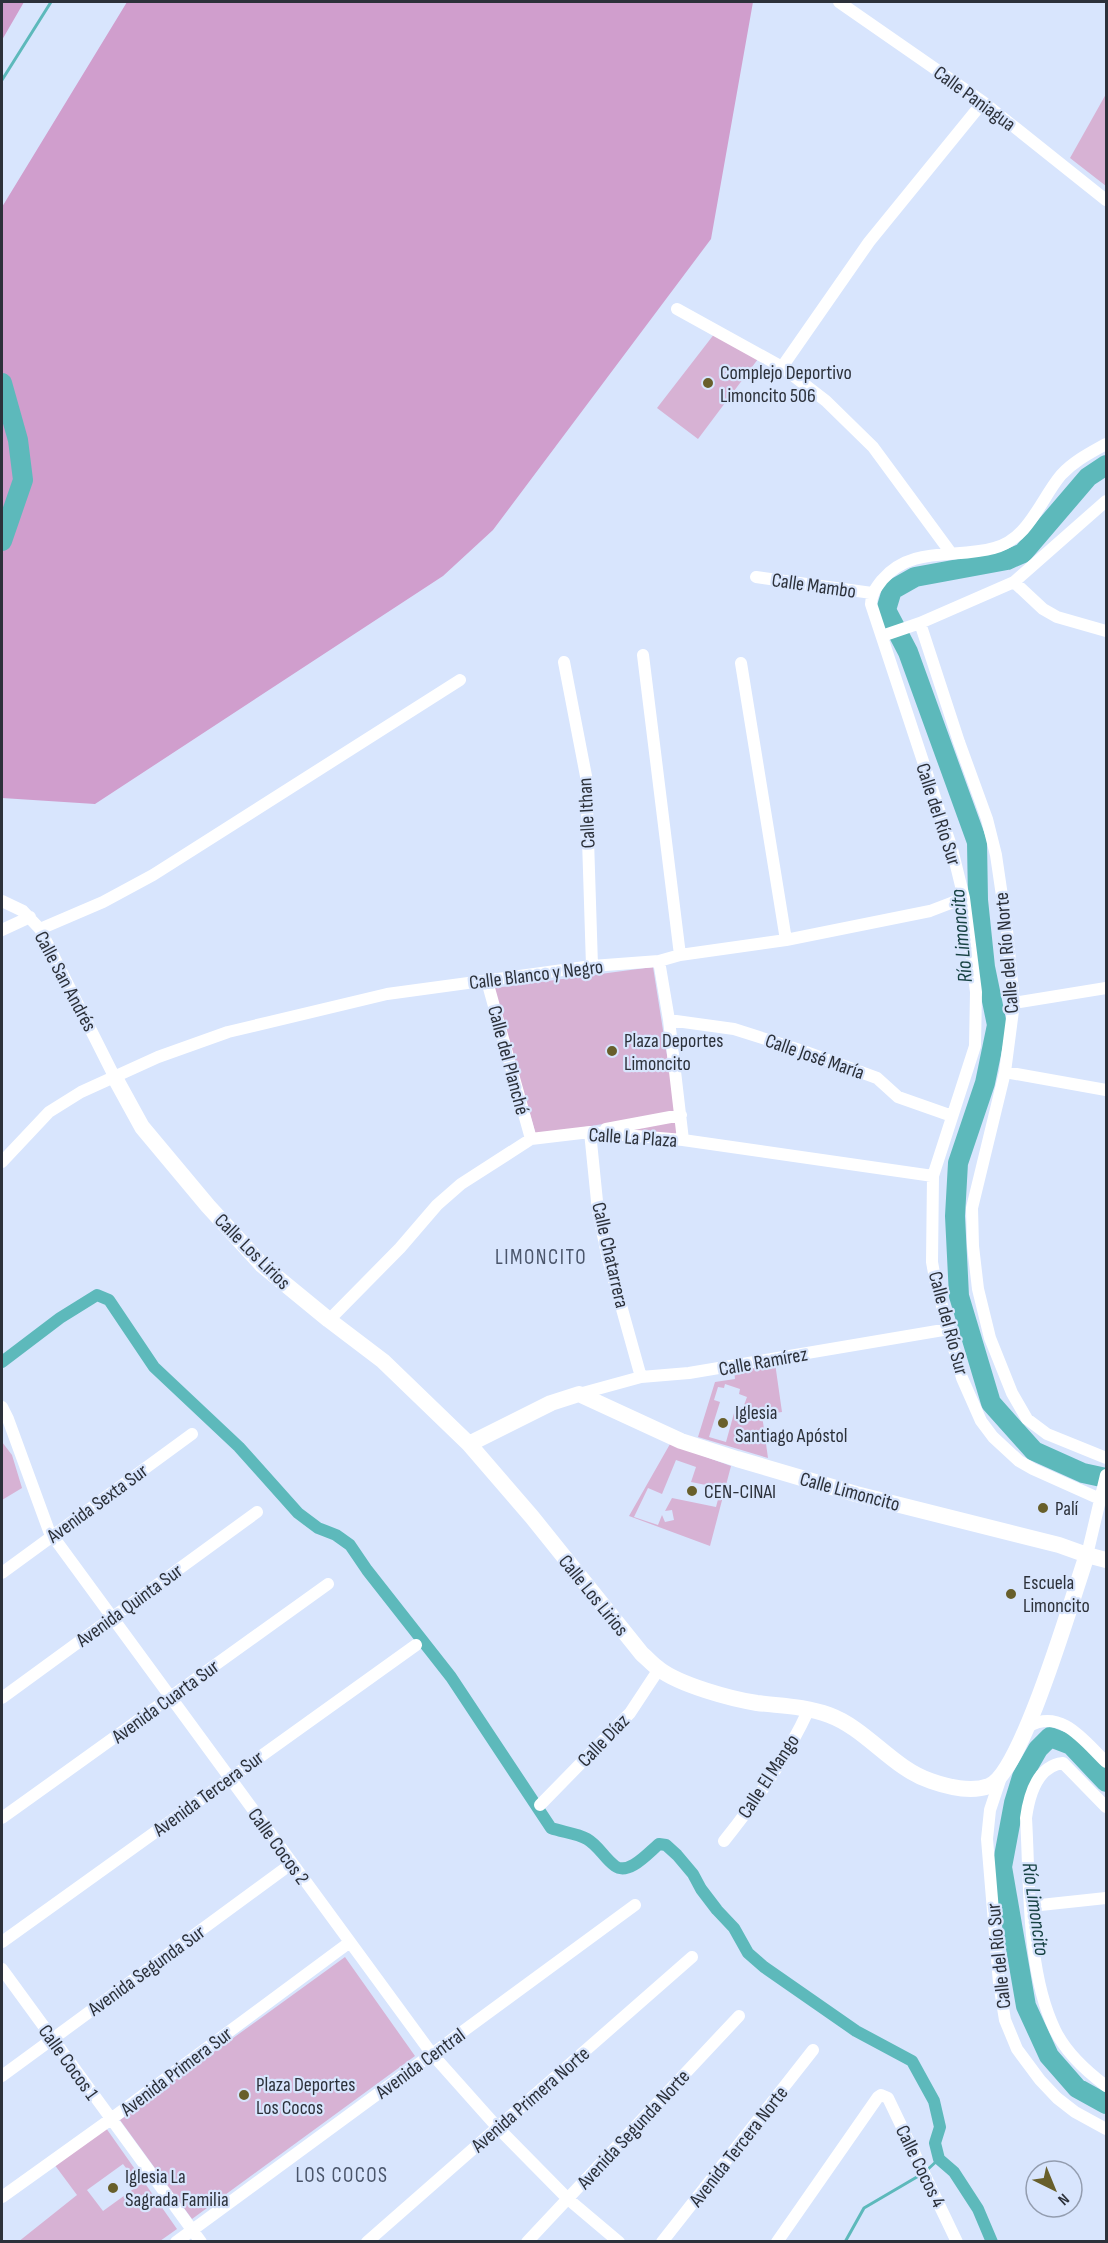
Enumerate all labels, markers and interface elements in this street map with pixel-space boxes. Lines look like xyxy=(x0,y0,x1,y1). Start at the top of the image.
street label: Calle Paniagua xyxy=(929,61,1020,137)
place label: Complejo Deportivo Limoncito 506 xyxy=(720,361,852,408)
marker: Complejo Deportivo Limoncito 506 xyxy=(701,376,715,390)
street label: Calle Mambo xyxy=(770,568,857,604)
street label: Calle del Río Sur xyxy=(910,760,966,869)
street label: Calle Ithan xyxy=(573,777,601,849)
water label: Río Limoncito xyxy=(945,888,978,984)
street label: Calle del Río Norte xyxy=(990,891,1024,1015)
street label: Calle San Andrés xyxy=(29,927,102,1036)
street label: Calle Blanco y Negro xyxy=(468,955,605,995)
street label: Calle del Planché xyxy=(482,1003,534,1117)
place label: Plaza Deportes Limoncito xyxy=(624,1029,724,1076)
street label: Calle José María xyxy=(762,1029,867,1085)
marker: Plaza Deportes Limoncito xyxy=(605,1044,619,1058)
street label: Calle La Plaza xyxy=(588,1123,678,1153)
street label: Calle Chatarrera xyxy=(586,1200,634,1310)
street label: Calle Los Lirios xyxy=(209,1209,295,1295)
district label: LIMONCITO xyxy=(495,1245,587,1270)
street label: Calle del Río Sur xyxy=(923,1269,973,1378)
street label: Calle Ramírez xyxy=(717,1342,809,1382)
place label: Iglesia Santiago Apóstol xyxy=(735,1401,848,1448)
marker: Iglesia Santiago Apóstol xyxy=(716,1416,730,1430)
street label: Avenida Sexta Sur xyxy=(42,1459,153,1549)
street label: Calle Limoncito xyxy=(797,1467,902,1517)
place label: CEN-CINAI xyxy=(704,1480,776,1504)
marker: CEN-CINAI xyxy=(685,1484,699,1498)
place label: Palí xyxy=(1055,1497,1079,1521)
marker: Palí xyxy=(1036,1501,1050,1515)
street label: Calle Los Lirios xyxy=(553,1550,633,1641)
street label: Avenida Quinta Sur xyxy=(71,1559,188,1653)
place label: Escuela Limoncito xyxy=(1023,1571,1090,1618)
marker: Escuela Limoncito xyxy=(1004,1587,1018,1601)
street label: Avenida Cuarta Sur xyxy=(106,1655,224,1749)
street label: Calle Díaz xyxy=(573,1709,635,1772)
street label: Calle El Mango xyxy=(733,1730,805,1823)
street label: Avenida Tercera Sur xyxy=(148,1746,269,1842)
street label: Calle Cocos 2 xyxy=(243,1804,314,1889)
water label: Río Limoncito xyxy=(1017,1861,1054,1958)
street label: Calle del Río Sur xyxy=(981,1902,1016,2010)
street label: Avenida Segunda Sur xyxy=(83,1920,210,2022)
street label: Calle Cocos 1 xyxy=(33,2020,104,2105)
street label: Avenida Primera Sur xyxy=(115,2022,237,2122)
street label: Avenida Central xyxy=(370,2023,470,2105)
street label: Avenida Primera Norte xyxy=(466,2042,595,2158)
street label: Avenida Segunda Norte xyxy=(572,2065,695,2195)
place label: Plaza Deportes Los Cocos xyxy=(256,2073,356,2120)
street label: Avenida Tercera Norte xyxy=(684,2082,793,2212)
marker: Plaza Deportes Los Cocos xyxy=(237,2088,251,2102)
street label: Calle Cocos 4 xyxy=(890,2121,950,2211)
north arrow xyxy=(1024,2159,1084,2219)
district label: LOS COCOS xyxy=(295,2163,389,2188)
place label: Iglesia La Sagrada Familia xyxy=(125,2165,229,2212)
marker: Iglesia La Sagrada Familia xyxy=(106,2181,120,2195)
text: N xyxy=(1054,2189,1073,2209)

